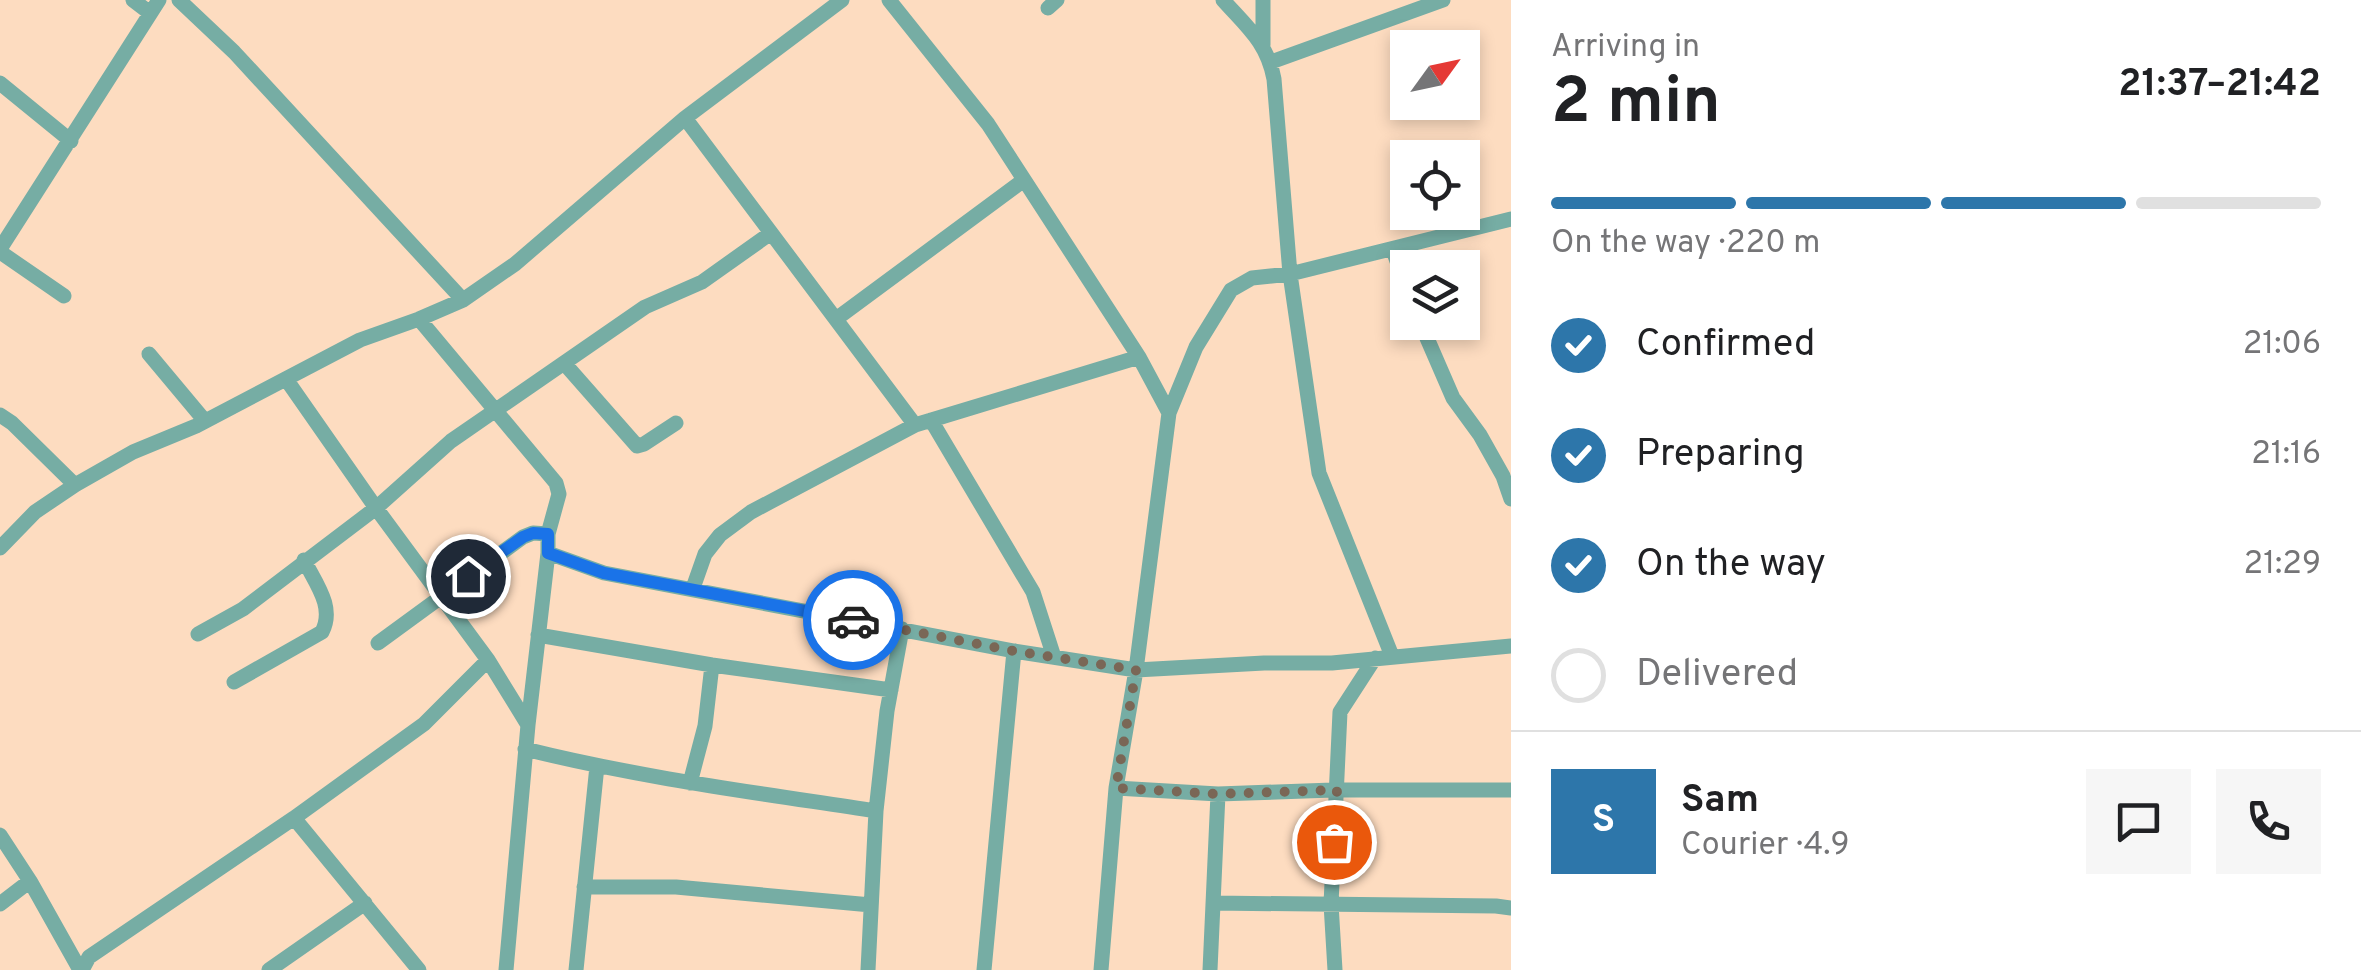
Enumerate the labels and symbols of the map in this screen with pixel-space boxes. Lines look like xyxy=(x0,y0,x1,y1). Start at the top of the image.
north arrow xyxy=(1390,30,1480,120)
pin xyxy=(426,534,511,619)
courier xyxy=(803,570,903,670)
pin xyxy=(1292,800,1377,885)

